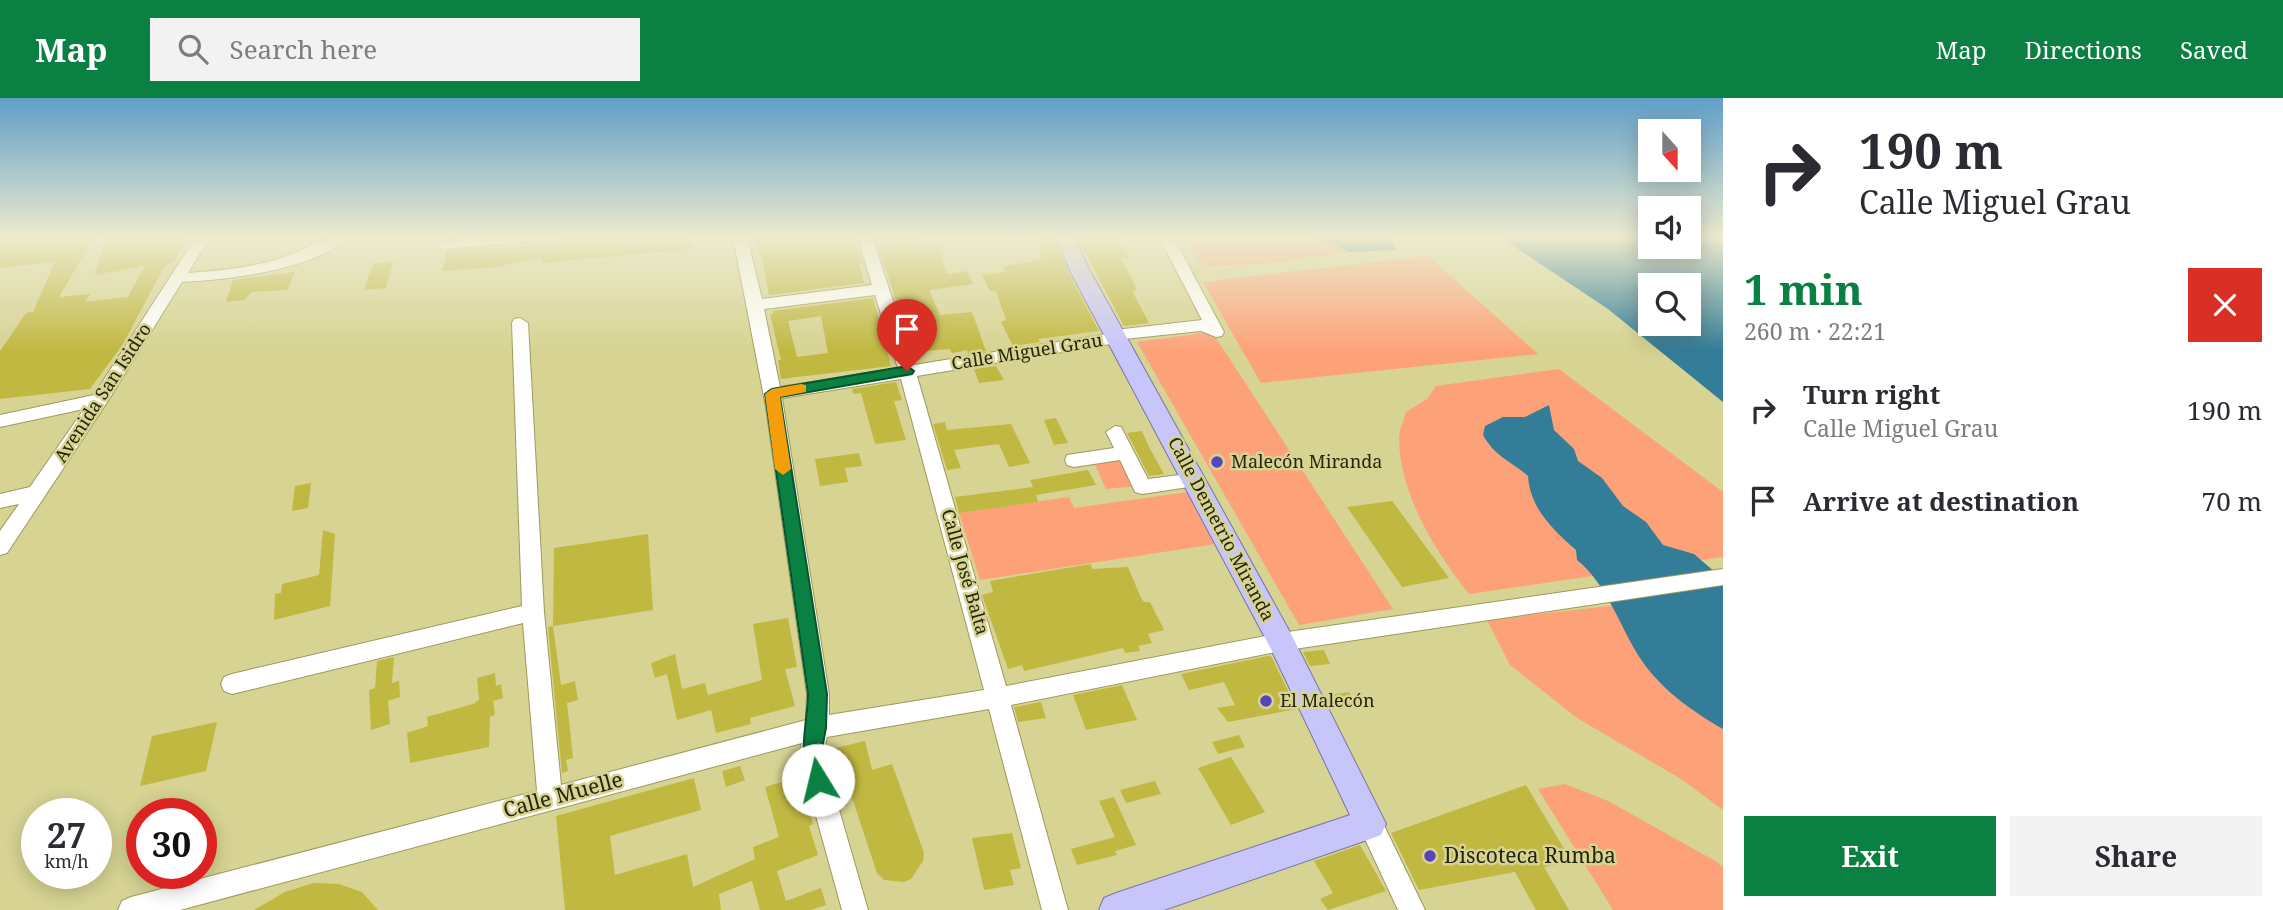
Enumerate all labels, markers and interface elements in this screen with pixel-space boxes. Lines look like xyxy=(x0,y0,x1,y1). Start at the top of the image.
search box xyxy=(150,18,640,81)
text: Map xyxy=(35,27,108,72)
icon: search xyxy=(174,30,212,68)
text: Search here xyxy=(230,31,377,67)
text: Map xyxy=(1936,33,1987,66)
text: Directions xyxy=(2025,33,2142,66)
text: Saved xyxy=(2180,33,2248,66)
text: 190 m xyxy=(1859,117,2003,183)
north arrow xyxy=(1638,119,1701,182)
map controls xyxy=(1638,119,1701,336)
icon: right xyxy=(1744,126,1835,217)
text: Calle Miguel Grau xyxy=(1859,180,2131,223)
button: sound xyxy=(1638,196,1701,259)
text: 1 min xyxy=(1744,260,1863,317)
button: close xyxy=(2188,268,2262,342)
button: search xyxy=(1638,273,1701,336)
pin xyxy=(877,299,937,371)
icon: arrive xyxy=(888,310,926,348)
text: 260 m · 22:21 xyxy=(1744,315,1886,347)
street label: Avenida San Isidro xyxy=(48,318,156,467)
street label: Calle Miguel Grau xyxy=(949,327,1105,375)
text: Turn right xyxy=(1803,376,1940,412)
icon: right xyxy=(1744,391,1782,429)
text: 190 m xyxy=(2187,392,2262,428)
text: Calle Miguel Grau xyxy=(1803,412,1998,444)
street label: Calle Demetrio Miranda xyxy=(1163,432,1281,625)
place label: Malecón Miranda xyxy=(1231,449,1382,473)
marker: Malecón Miranda xyxy=(1209,454,1225,470)
icon: arrive xyxy=(1744,482,1782,520)
text: Arrive at destination xyxy=(1803,483,2079,519)
text: 70 m xyxy=(2202,483,2262,519)
street label: Calle José Balta xyxy=(937,506,995,637)
place label: El Malecón xyxy=(1280,688,1375,712)
marker: El Malecón xyxy=(1258,693,1274,709)
position arrow xyxy=(781,743,855,817)
street label: Calle Muelle xyxy=(500,765,626,823)
speed limit sign: 30 xyxy=(126,798,217,889)
text: 27 xyxy=(47,811,86,858)
button: Exit xyxy=(1744,816,1996,896)
button: Share xyxy=(2010,816,2262,896)
place label: Discoteca Rumba xyxy=(1444,841,1616,869)
marker: Discoteca Rumba xyxy=(1422,848,1438,864)
text: km/h xyxy=(44,849,89,873)

